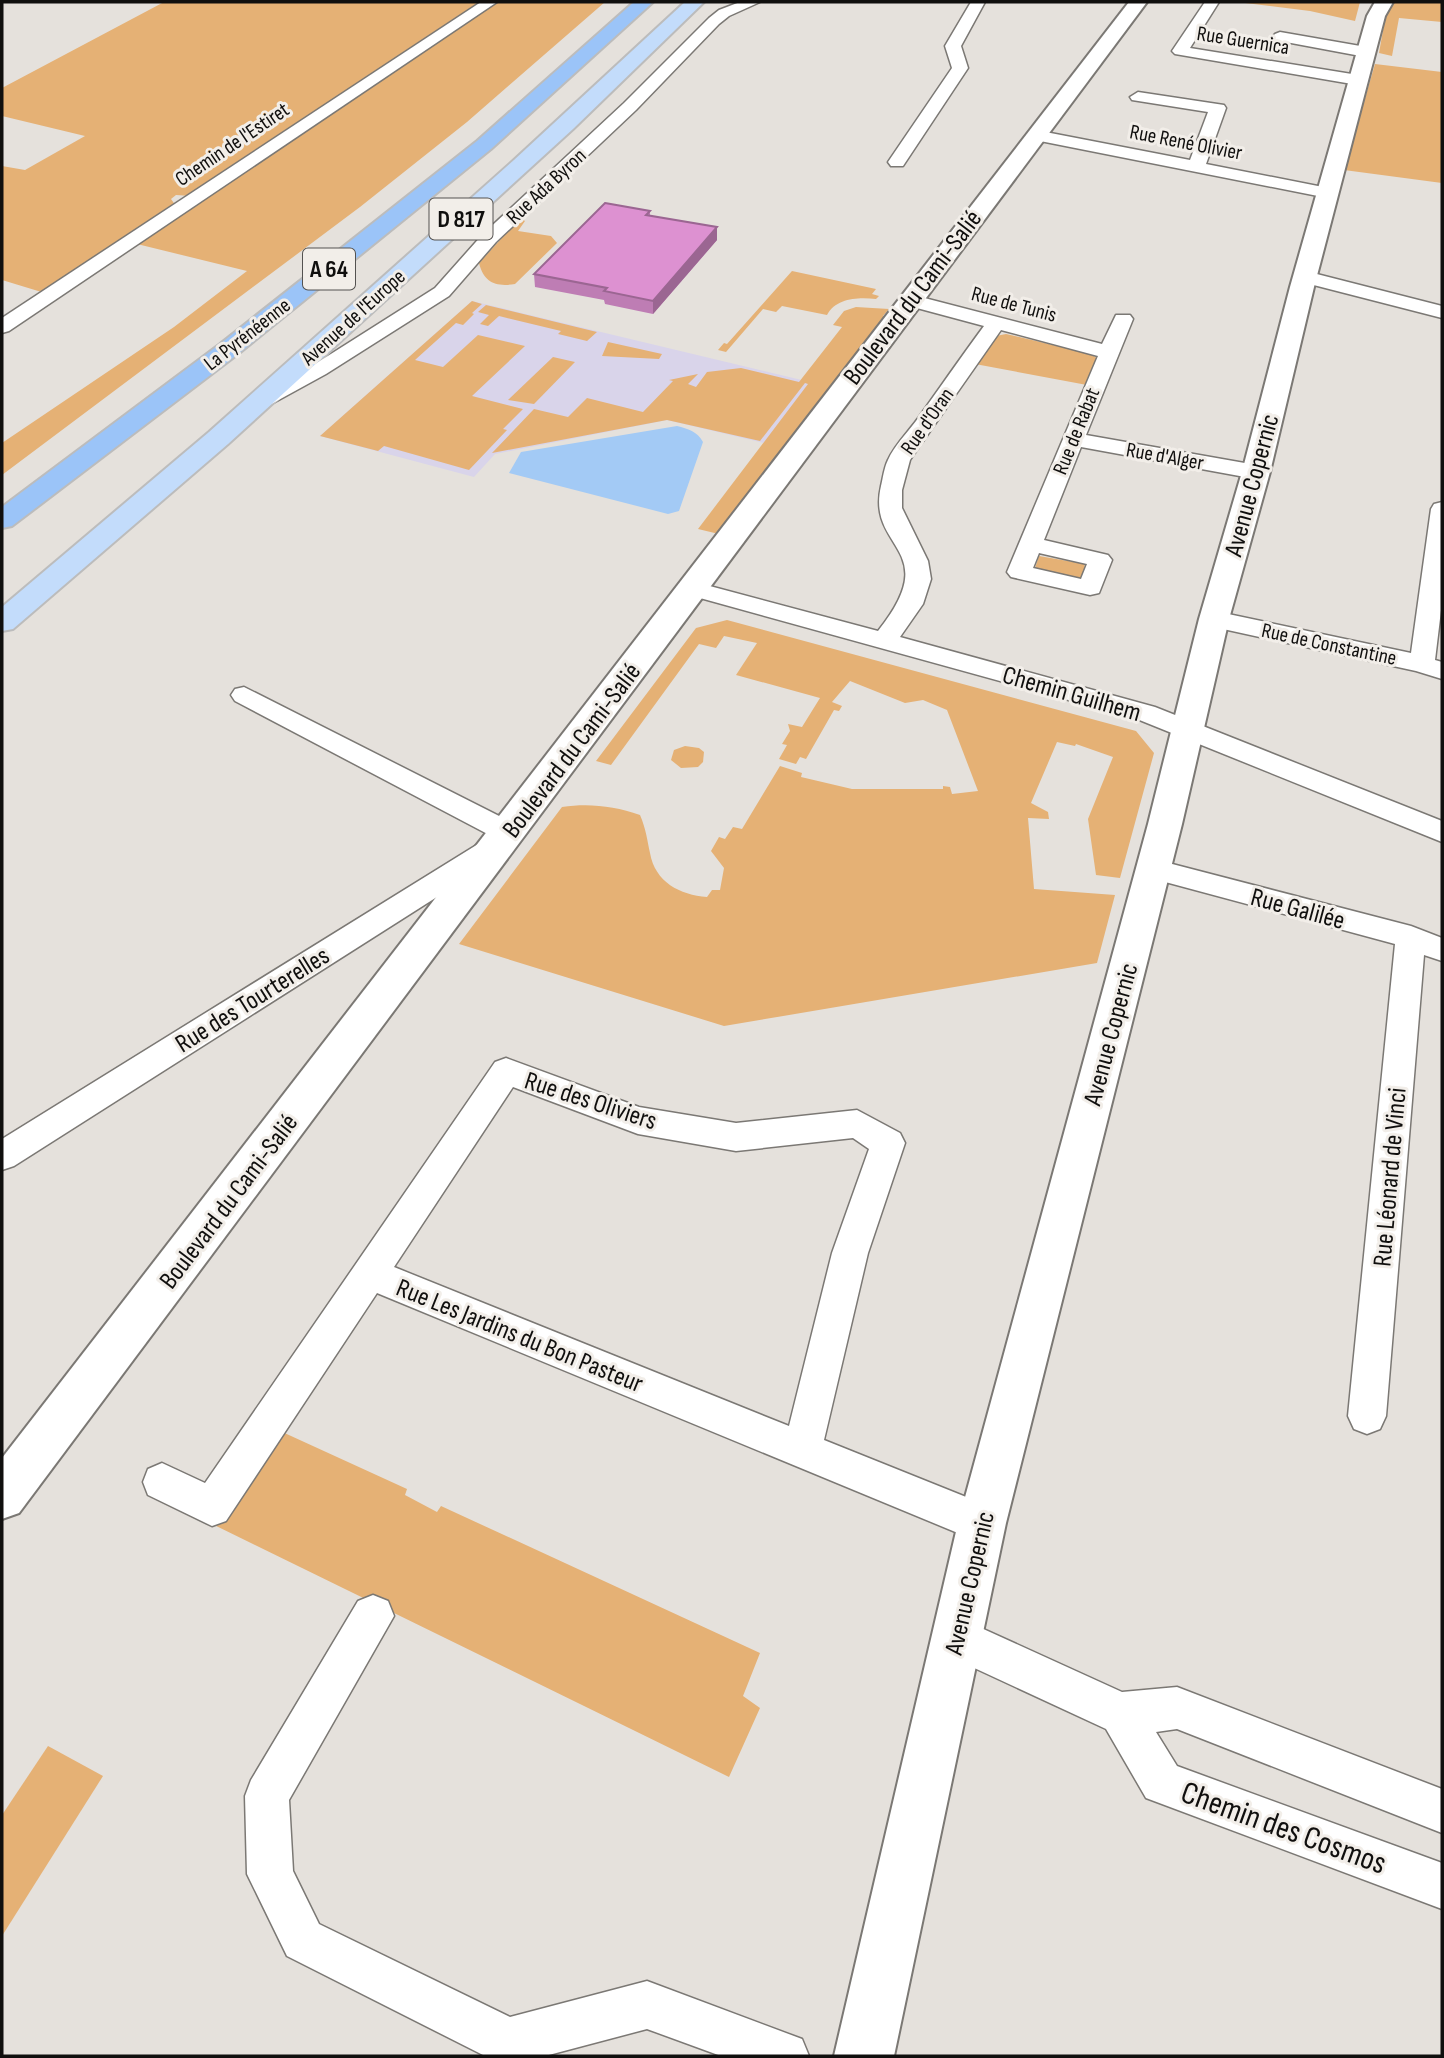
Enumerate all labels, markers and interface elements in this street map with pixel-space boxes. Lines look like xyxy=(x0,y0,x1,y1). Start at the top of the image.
street label: Rue Guernica xyxy=(1195,21,1291,60)
street label: Chemin de l'Estiret xyxy=(171,97,294,192)
street label: Rue René Olivier xyxy=(1128,119,1244,166)
street label: Rue Ada Byron xyxy=(501,143,591,230)
road number: D 817 xyxy=(430,198,492,240)
street label: Boulevard du Cami-Salié xyxy=(837,204,989,391)
road number: A 64 xyxy=(303,248,355,290)
street label: Avenue de l'Europe xyxy=(295,264,411,371)
street label: Rue de Tunis xyxy=(969,281,1059,328)
street label: La Pyrénéenne xyxy=(199,293,296,376)
street label: Rue d'Oran xyxy=(896,383,959,459)
street label: Rue de Rabat xyxy=(1048,384,1105,478)
street label: Avenue Copernic xyxy=(1218,411,1286,561)
street label: Rue d'Alger xyxy=(1124,437,1206,476)
street label: Rue de Constantine xyxy=(1259,618,1399,671)
street label: Boulevard du Cami-Salié xyxy=(496,657,648,844)
street label: Chemin Guilhem xyxy=(999,660,1145,729)
street label: Rue Galilée xyxy=(1247,882,1348,937)
street label: Rue des Tourterelles xyxy=(170,941,335,1060)
street label: Avenue Copernic xyxy=(1077,960,1145,1110)
street label: Rue des Oliviers xyxy=(521,1066,660,1137)
street label: Rue Léonard de Vinci xyxy=(1367,1086,1414,1268)
street label: Boulevard du Cami-Salié xyxy=(153,1108,305,1295)
street label: Rue Les Jardins du Bon Pasteur xyxy=(392,1273,648,1400)
street label: Avenue Copernic xyxy=(939,1509,1002,1659)
street label: Chemin des Cosmos xyxy=(1176,1773,1391,1884)

